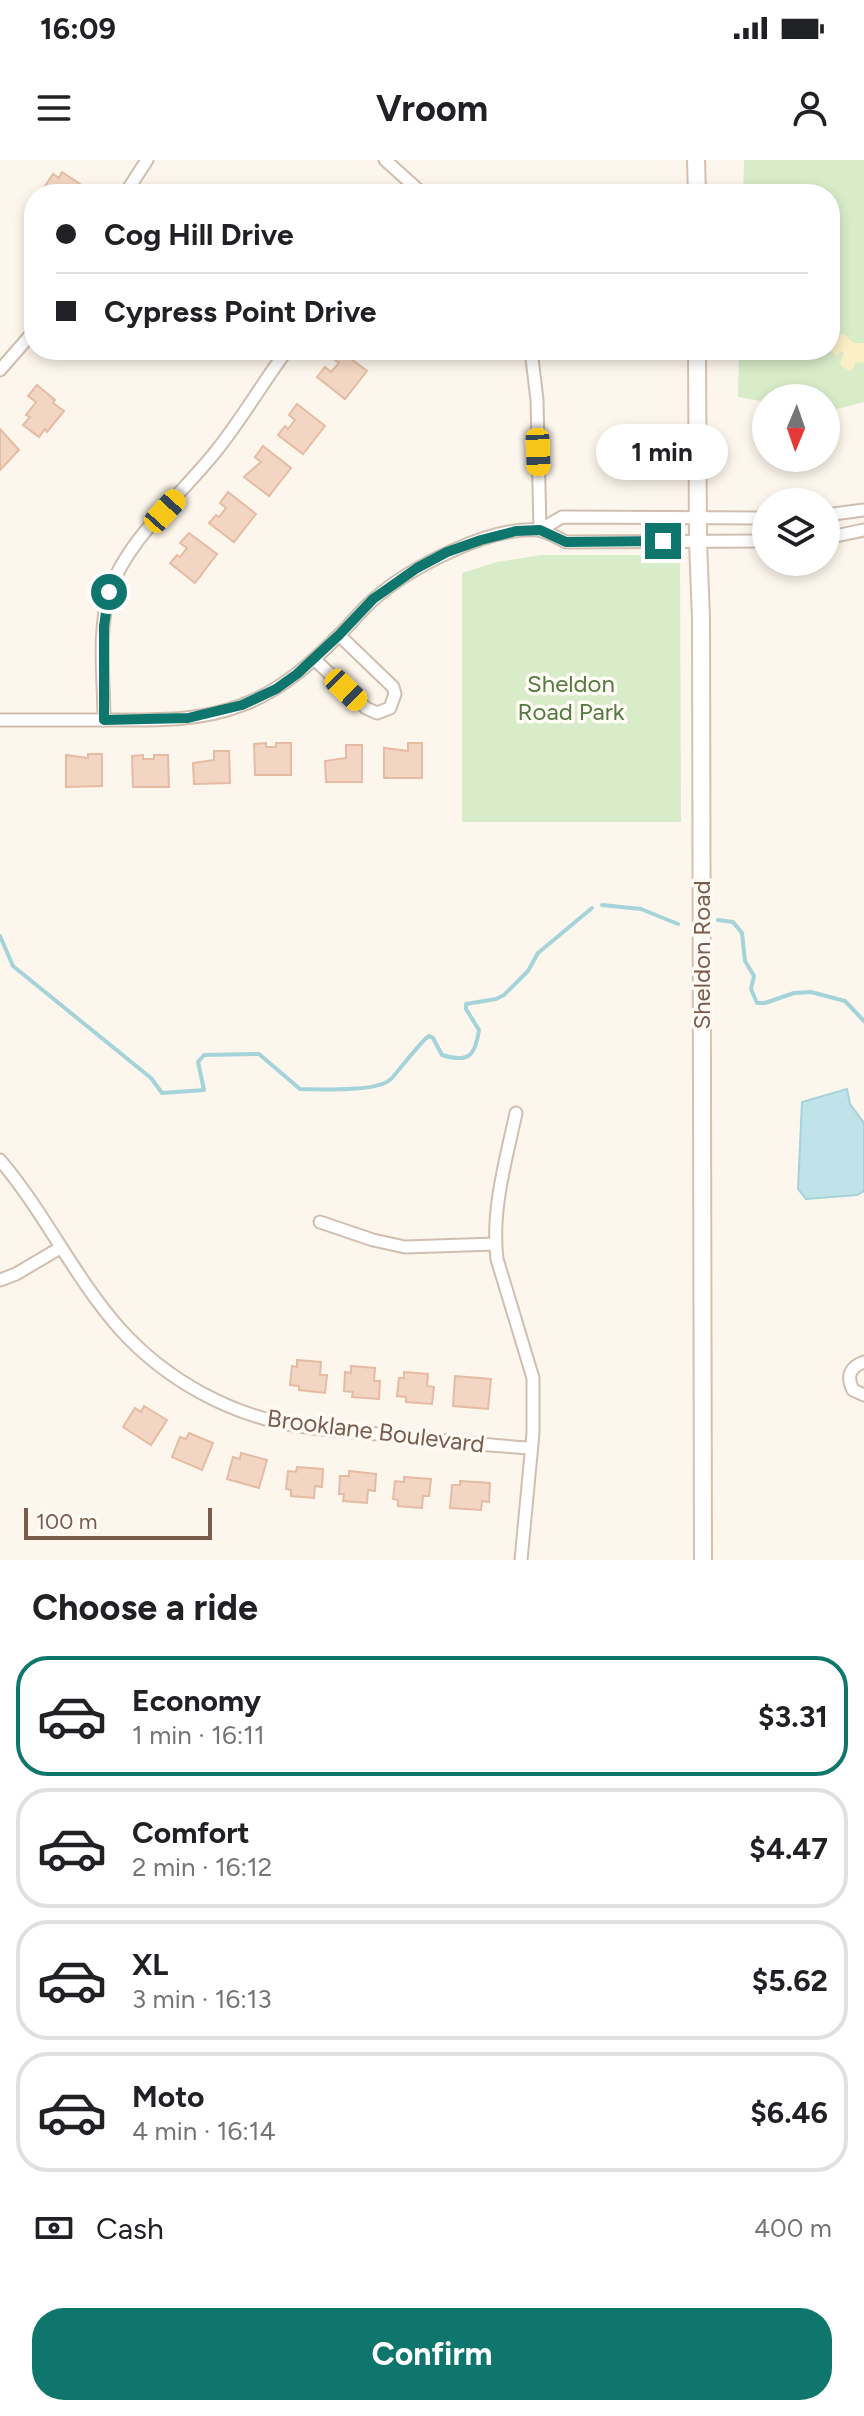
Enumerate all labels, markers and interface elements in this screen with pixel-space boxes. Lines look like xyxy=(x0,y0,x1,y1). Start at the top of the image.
text: 16:09 xyxy=(40,10,116,47)
icon: menu xyxy=(32,86,76,130)
icon: person xyxy=(788,86,832,130)
text: Vroom xyxy=(376,87,488,130)
text: Cog Hill Drive xyxy=(104,216,294,253)
text: Cypress Point Drive xyxy=(104,293,376,330)
north arrow xyxy=(752,384,840,472)
map controls xyxy=(752,384,840,576)
callout: 1 min xyxy=(597,425,729,481)
car xyxy=(525,428,551,476)
text: 1 min xyxy=(631,436,693,468)
car xyxy=(140,485,190,537)
button: layers xyxy=(752,488,840,576)
route end xyxy=(645,523,681,559)
route start xyxy=(91,574,127,610)
car xyxy=(320,665,372,715)
park label: Sheldon Road Park xyxy=(518,669,625,726)
street label: Sheldon Road xyxy=(687,880,716,1030)
street label: Brooklane Boulevard xyxy=(266,1403,486,1459)
scale bar xyxy=(24,1504,212,1540)
text: 100 m xyxy=(36,1508,97,1535)
text: Choose a ride xyxy=(32,1586,258,1629)
icon: car xyxy=(36,1680,108,1752)
text: Economy xyxy=(132,1682,261,1719)
text: $3.31 xyxy=(758,1698,828,1735)
text: 1 min · 16:11 xyxy=(132,1719,265,1751)
icon: car xyxy=(36,1812,108,1884)
text: Comfort xyxy=(132,1814,250,1851)
text: $4.47 xyxy=(749,1830,828,1867)
text: 2 min · 16:12 xyxy=(132,1851,272,1883)
icon: car xyxy=(36,1944,108,2016)
text: XL xyxy=(132,1946,168,1983)
text: $5.62 xyxy=(752,1962,828,1999)
text: 3 min · 16:13 xyxy=(132,1983,272,2015)
icon: car xyxy=(36,2076,108,2148)
text: Moto xyxy=(132,2078,204,2115)
text: $6.46 xyxy=(750,2094,828,2131)
text: 4 min · 16:14 xyxy=(132,2115,276,2147)
icon: cash xyxy=(32,2206,76,2250)
text: Cash xyxy=(96,2210,164,2247)
text: 400 m xyxy=(754,2212,832,2244)
button: Confirm xyxy=(32,2308,832,2400)

